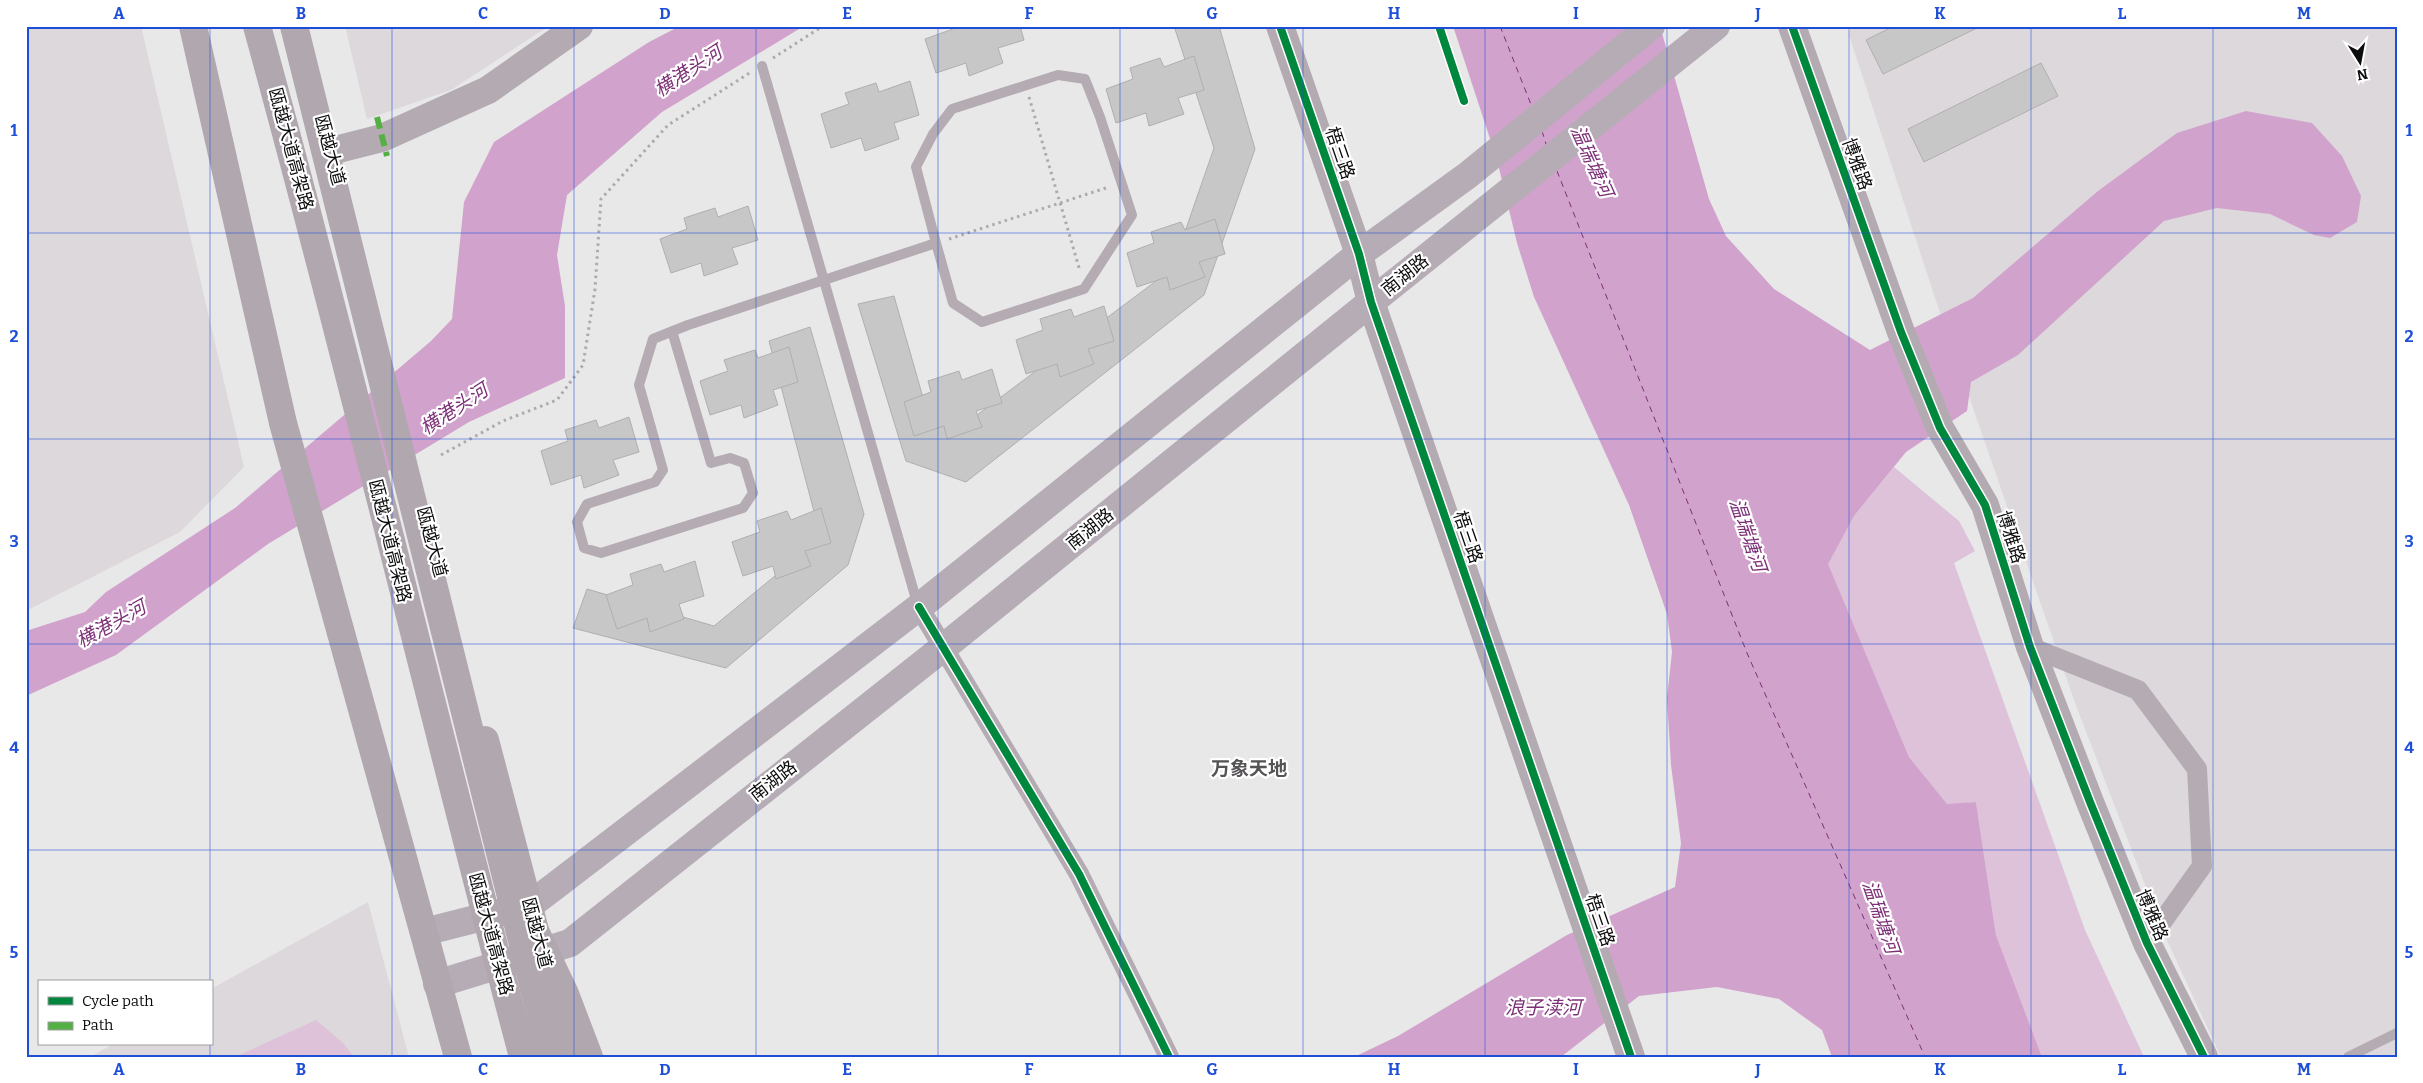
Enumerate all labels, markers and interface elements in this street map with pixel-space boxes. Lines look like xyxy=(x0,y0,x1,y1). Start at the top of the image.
text: A xyxy=(113,4,125,23)
text: B xyxy=(296,4,306,23)
text: C xyxy=(478,4,488,23)
text: D xyxy=(659,4,671,23)
text: E xyxy=(842,4,852,23)
text: F xyxy=(1025,4,1034,23)
text: G xyxy=(1206,4,1218,23)
text: H xyxy=(1388,4,1401,23)
text: I xyxy=(1573,4,1579,23)
text: J xyxy=(1754,4,1761,23)
text: K xyxy=(1934,4,1946,23)
text: L xyxy=(2118,4,2127,23)
text: M xyxy=(2297,4,2311,23)
water label: 横港头河 xyxy=(650,38,729,101)
north arrow xyxy=(2336,38,2386,88)
text: N xyxy=(2355,65,2369,84)
street label: 瓯越大道高架路 xyxy=(264,85,318,213)
street label: 瓯越大道 xyxy=(310,112,350,188)
text: 1 xyxy=(11,121,18,140)
text: 1 xyxy=(2406,121,2413,140)
water label: 温瑞塘河 xyxy=(1566,122,1620,204)
street label: 梧三路 xyxy=(1321,124,1359,182)
street label: 博雅路 xyxy=(1837,135,1877,193)
street label: 南湖路 xyxy=(1377,249,1433,301)
text: 2 xyxy=(9,327,19,346)
text: 2 xyxy=(2404,327,2414,346)
water label: 横港头河 xyxy=(416,376,495,439)
street label: 瓯越大道高架路 xyxy=(364,477,416,605)
water label: 温瑞塘河 xyxy=(1725,495,1773,578)
street label: 南湖路 xyxy=(1062,503,1118,555)
street label: 瓯越大道 xyxy=(412,504,452,580)
street label: 梧三路 xyxy=(1449,508,1487,566)
street label: 博雅路 xyxy=(1992,508,2030,566)
text: 3 xyxy=(9,532,19,551)
text: 3 xyxy=(2404,532,2414,551)
water label: 横港头河 xyxy=(72,594,153,652)
text: 4 xyxy=(9,738,19,757)
text: 4 xyxy=(2404,738,2414,757)
street label: 南湖路 xyxy=(745,756,801,806)
district label: 万象天地 xyxy=(1211,757,1287,780)
street label: 瓯越大道高架路 xyxy=(464,870,518,998)
water label: 温瑞塘河 xyxy=(1858,877,1906,960)
street label: 博雅路 xyxy=(2131,886,2173,944)
street label: 梧三路 xyxy=(1581,891,1619,949)
street label: 瓯越大道 xyxy=(517,895,557,971)
text: 5 xyxy=(10,943,19,962)
text: 5 xyxy=(2405,943,2414,962)
legend xyxy=(38,980,212,1046)
text: Cycle path xyxy=(82,992,154,1010)
water label: 浪子渎河 xyxy=(1505,996,1585,1019)
text: Path xyxy=(82,1016,114,1034)
text: A xyxy=(113,1060,125,1079)
text: B xyxy=(296,1060,306,1079)
text: C xyxy=(478,1060,488,1079)
text: D xyxy=(659,1060,671,1079)
text: E xyxy=(842,1060,852,1079)
text: F xyxy=(1025,1060,1034,1079)
text: G xyxy=(1206,1060,1218,1079)
text: H xyxy=(1388,1060,1401,1079)
text: I xyxy=(1573,1060,1579,1079)
text: J xyxy=(1754,1060,1761,1079)
text: K xyxy=(1934,1060,1946,1079)
text: L xyxy=(2118,1060,2127,1079)
text: M xyxy=(2297,1060,2311,1079)

